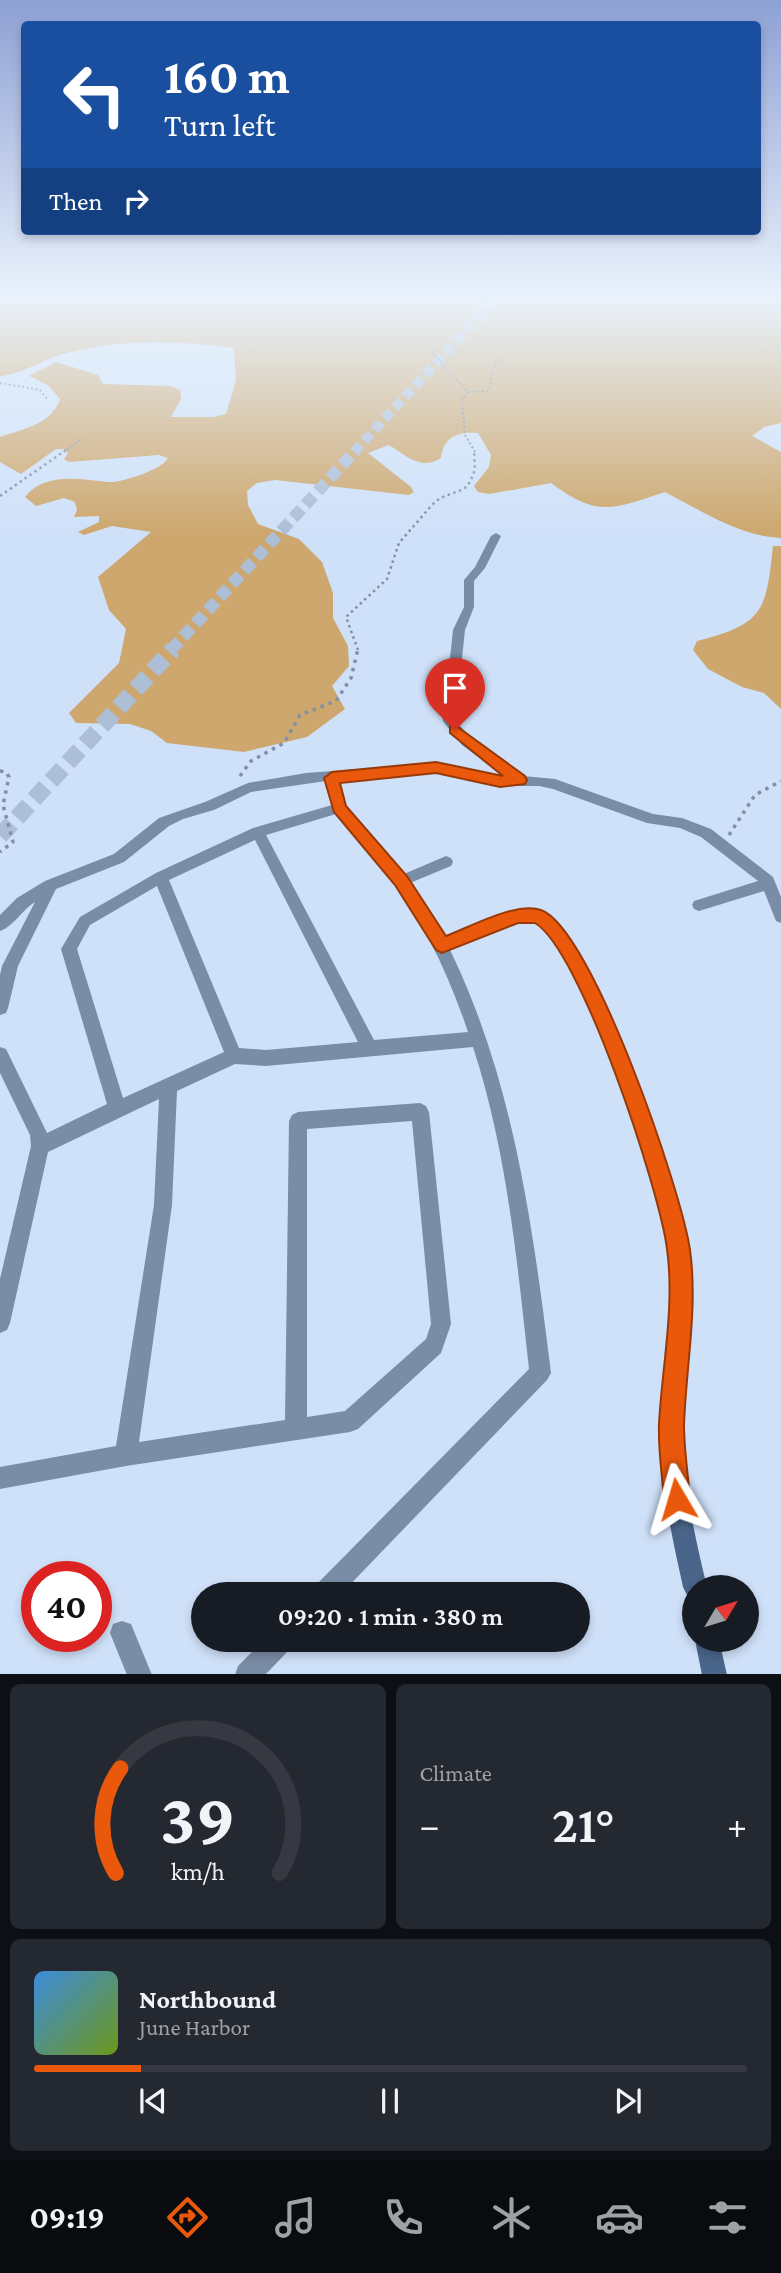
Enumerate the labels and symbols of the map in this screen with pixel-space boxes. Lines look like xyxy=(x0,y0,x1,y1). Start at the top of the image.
pin xyxy=(425,658,485,730)
position arrow xyxy=(640,1462,714,1536)
speed limit sign: 40 xyxy=(21,1561,112,1652)
north arrow xyxy=(682,1575,760,1652)

